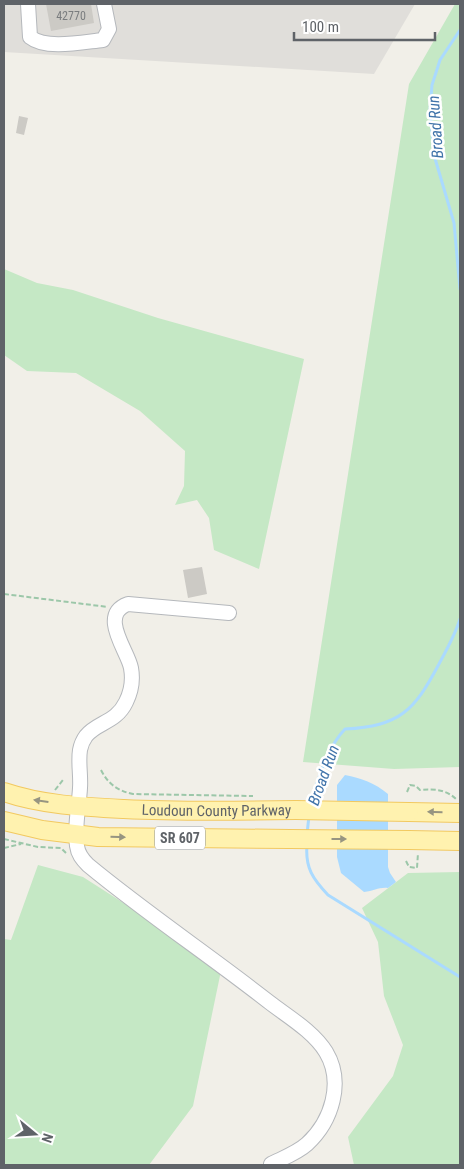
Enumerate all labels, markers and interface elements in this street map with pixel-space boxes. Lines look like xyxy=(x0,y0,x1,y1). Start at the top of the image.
house number: 42770 xyxy=(56,9,86,23)
scale bar xyxy=(294,10,435,42)
text: 100 m xyxy=(302,18,339,36)
water label: Broad Run xyxy=(424,95,447,159)
water label: Broad Run xyxy=(304,742,343,808)
one-way arrow xyxy=(33,797,49,805)
street label: Loudoun County Parkway xyxy=(141,801,291,820)
one-way arrow xyxy=(427,808,443,816)
road number: SR 607 xyxy=(155,826,205,850)
one-way arrow xyxy=(110,834,126,842)
one-way arrow xyxy=(331,835,347,843)
north arrow xyxy=(10,1109,60,1159)
text: N xyxy=(38,1131,56,1145)

